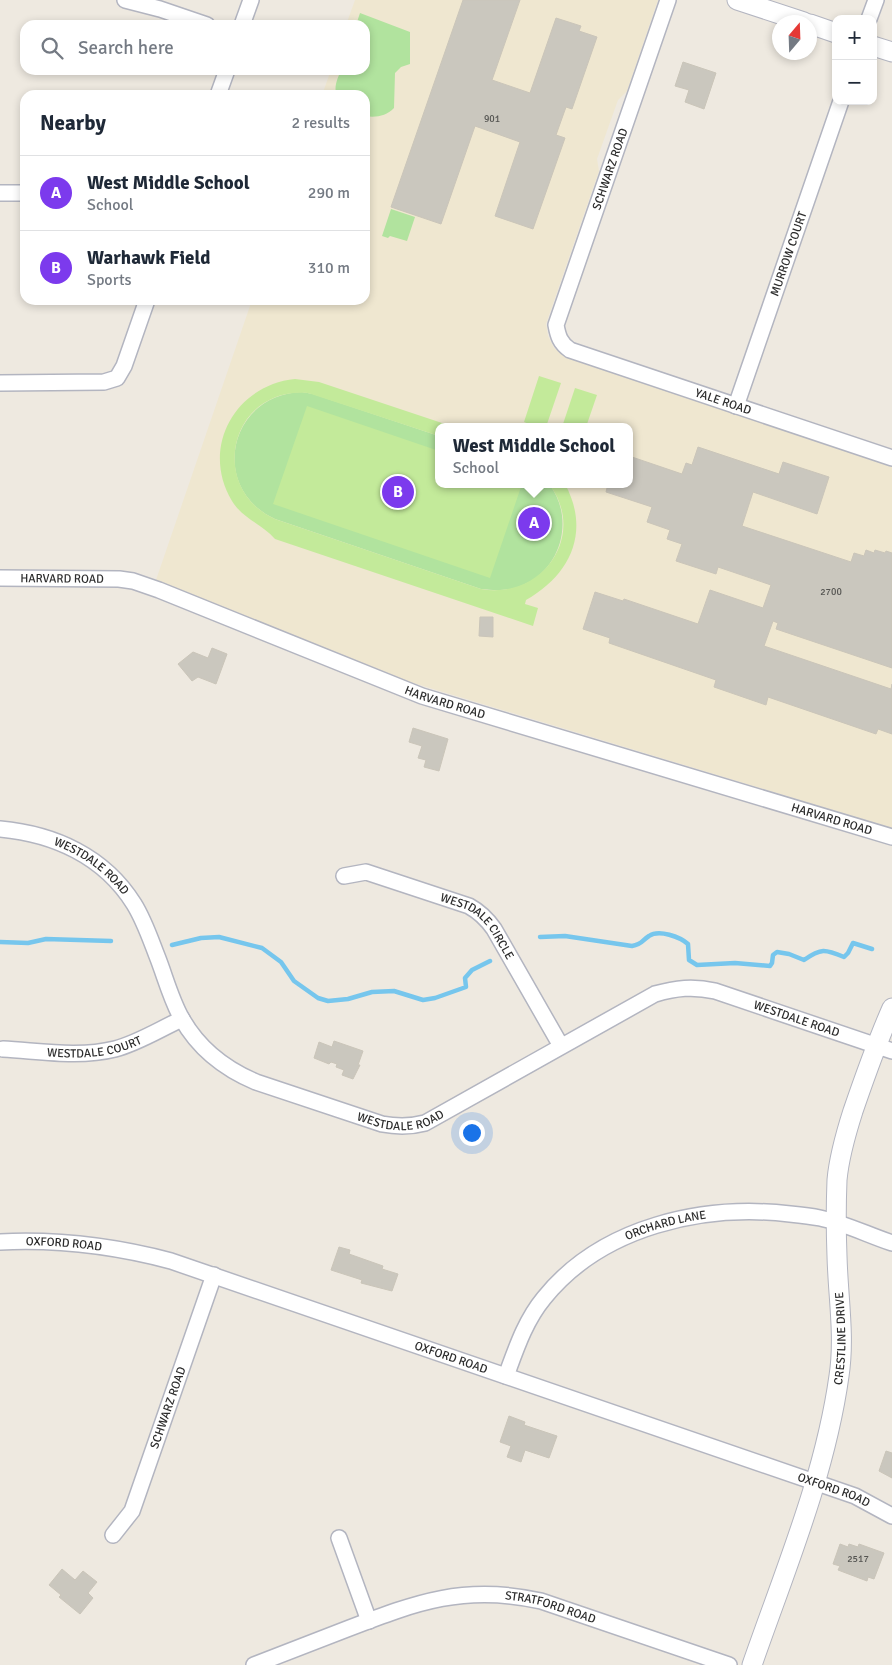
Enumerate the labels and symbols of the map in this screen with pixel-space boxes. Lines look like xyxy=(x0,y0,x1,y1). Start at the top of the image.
north arrow xyxy=(772,15,817,60)
house number: 901 xyxy=(484,113,500,125)
street label: SCHWARZ ROAD xyxy=(589,126,632,212)
street label: MURROW COURT xyxy=(767,209,810,298)
street label: YALE ROAD xyxy=(693,386,753,418)
pin: B xyxy=(382,473,414,511)
pin: A xyxy=(518,504,550,542)
street label: HARVARD ROAD xyxy=(20,571,104,587)
house number: 2700 xyxy=(820,586,842,598)
street label: HARVARD ROAD xyxy=(402,683,487,723)
street label: HARVARD ROAD xyxy=(789,800,874,839)
street label: WESTDALE ROAD xyxy=(52,834,132,898)
street label: WESTDALE CIRCLE xyxy=(438,890,517,962)
street label: WESTDALE ROAD xyxy=(752,998,842,1041)
street label: WESTDALE COURT xyxy=(46,1033,144,1062)
street label: WESTDALE ROAD xyxy=(355,1107,447,1134)
your location xyxy=(459,1120,485,1146)
street label: ORCHARD LANE xyxy=(623,1208,707,1244)
street label: OXFORD ROAD xyxy=(26,1234,103,1255)
street label: CRESTLINE DRIVE xyxy=(831,1291,849,1386)
street label: OXFORD ROAD xyxy=(412,1338,490,1377)
street label: SCHWARZ ROAD xyxy=(147,1365,190,1451)
street label: OXFORD ROAD xyxy=(795,1470,873,1511)
house number: 2517 xyxy=(847,1553,869,1565)
street label: STRATFORD ROAD xyxy=(504,1588,598,1627)

